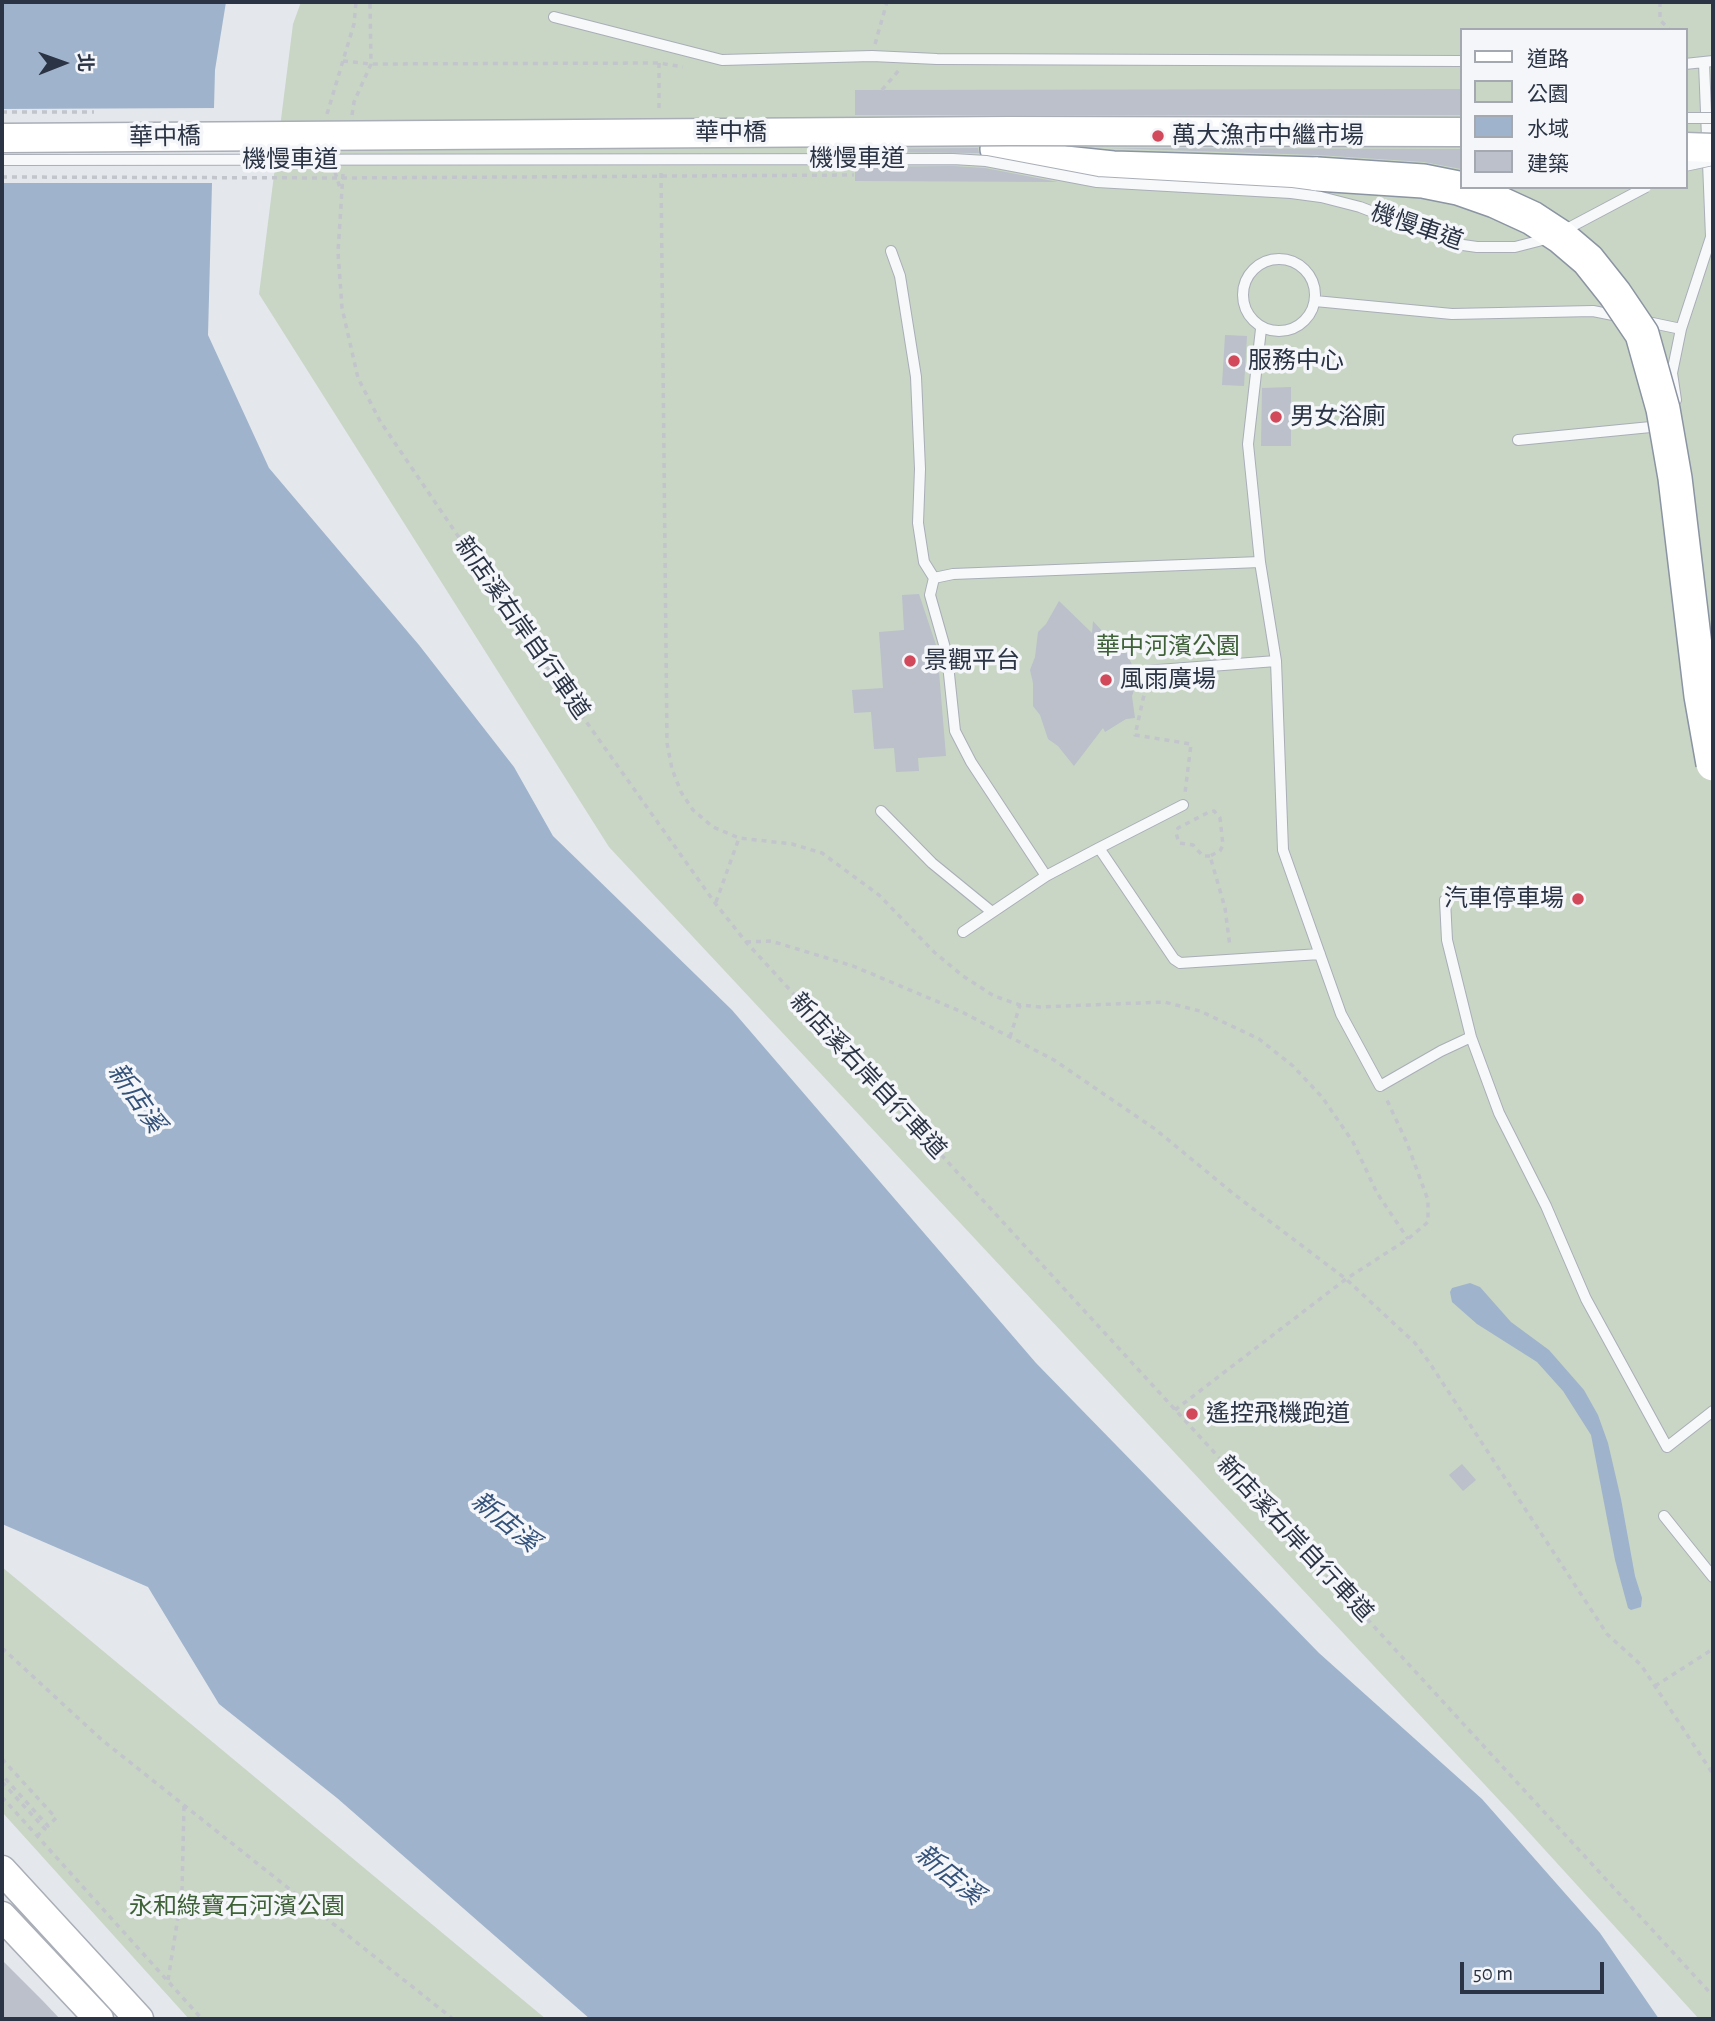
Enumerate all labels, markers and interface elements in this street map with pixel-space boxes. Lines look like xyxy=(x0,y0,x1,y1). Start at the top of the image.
north arrow xyxy=(28,28,98,98)
legend xyxy=(1460,28,1687,189)
text: 道路 xyxy=(1527,49,1569,70)
text: 北 xyxy=(75,53,94,72)
text: 公園 xyxy=(1527,84,1569,105)
street label: 華中橋 xyxy=(695,119,767,147)
text: 水域 xyxy=(1527,119,1569,140)
street label: 華中橋 xyxy=(129,122,201,152)
place label: 萬大漁市中繼市場 xyxy=(1172,122,1364,150)
marker: 萬大漁市中繼市場 xyxy=(1150,128,1166,144)
street label: 機慢車道 xyxy=(809,145,905,173)
street label: 機慢車道 xyxy=(242,146,338,174)
text: 建築 xyxy=(1527,154,1569,175)
street label: 機慢車道 xyxy=(1367,198,1467,256)
place label: 服務中心 xyxy=(1248,347,1344,375)
marker: 服務中心 xyxy=(1226,353,1242,369)
place label: 男女浴廁 xyxy=(1290,403,1386,431)
marker: 男女浴廁 xyxy=(1268,409,1284,425)
street label: 新店溪右岸自行車道 xyxy=(448,531,596,725)
park label: 華中河濱公園 xyxy=(1096,633,1240,661)
place label: 景觀平台 xyxy=(924,647,1020,675)
marker: 景觀平台 xyxy=(902,653,918,669)
place label: 風雨廣場 xyxy=(1120,666,1216,694)
marker: 風雨廣場 xyxy=(1098,672,1114,688)
place label: 汽車停車場 xyxy=(1444,885,1564,913)
marker: 汽車停車場 xyxy=(1570,891,1586,907)
street label: 新店溪右岸自行車道 xyxy=(784,987,952,1165)
water label: 新店溪 xyxy=(101,1057,171,1139)
place label: 遙控飛機跑道 xyxy=(1206,1400,1350,1428)
marker: 遙控飛機跑道 xyxy=(1184,1406,1200,1422)
street label: 新店溪右岸自行車道 xyxy=(1211,1450,1379,1628)
water label: 新店溪 xyxy=(465,1485,545,1559)
water label: 新店溪 xyxy=(909,1838,989,1912)
park label: 永和綠寶石河濱公園 xyxy=(129,1893,345,1921)
scale bar xyxy=(1463,1948,1606,1992)
text: 50 m xyxy=(1473,1963,1513,1984)

